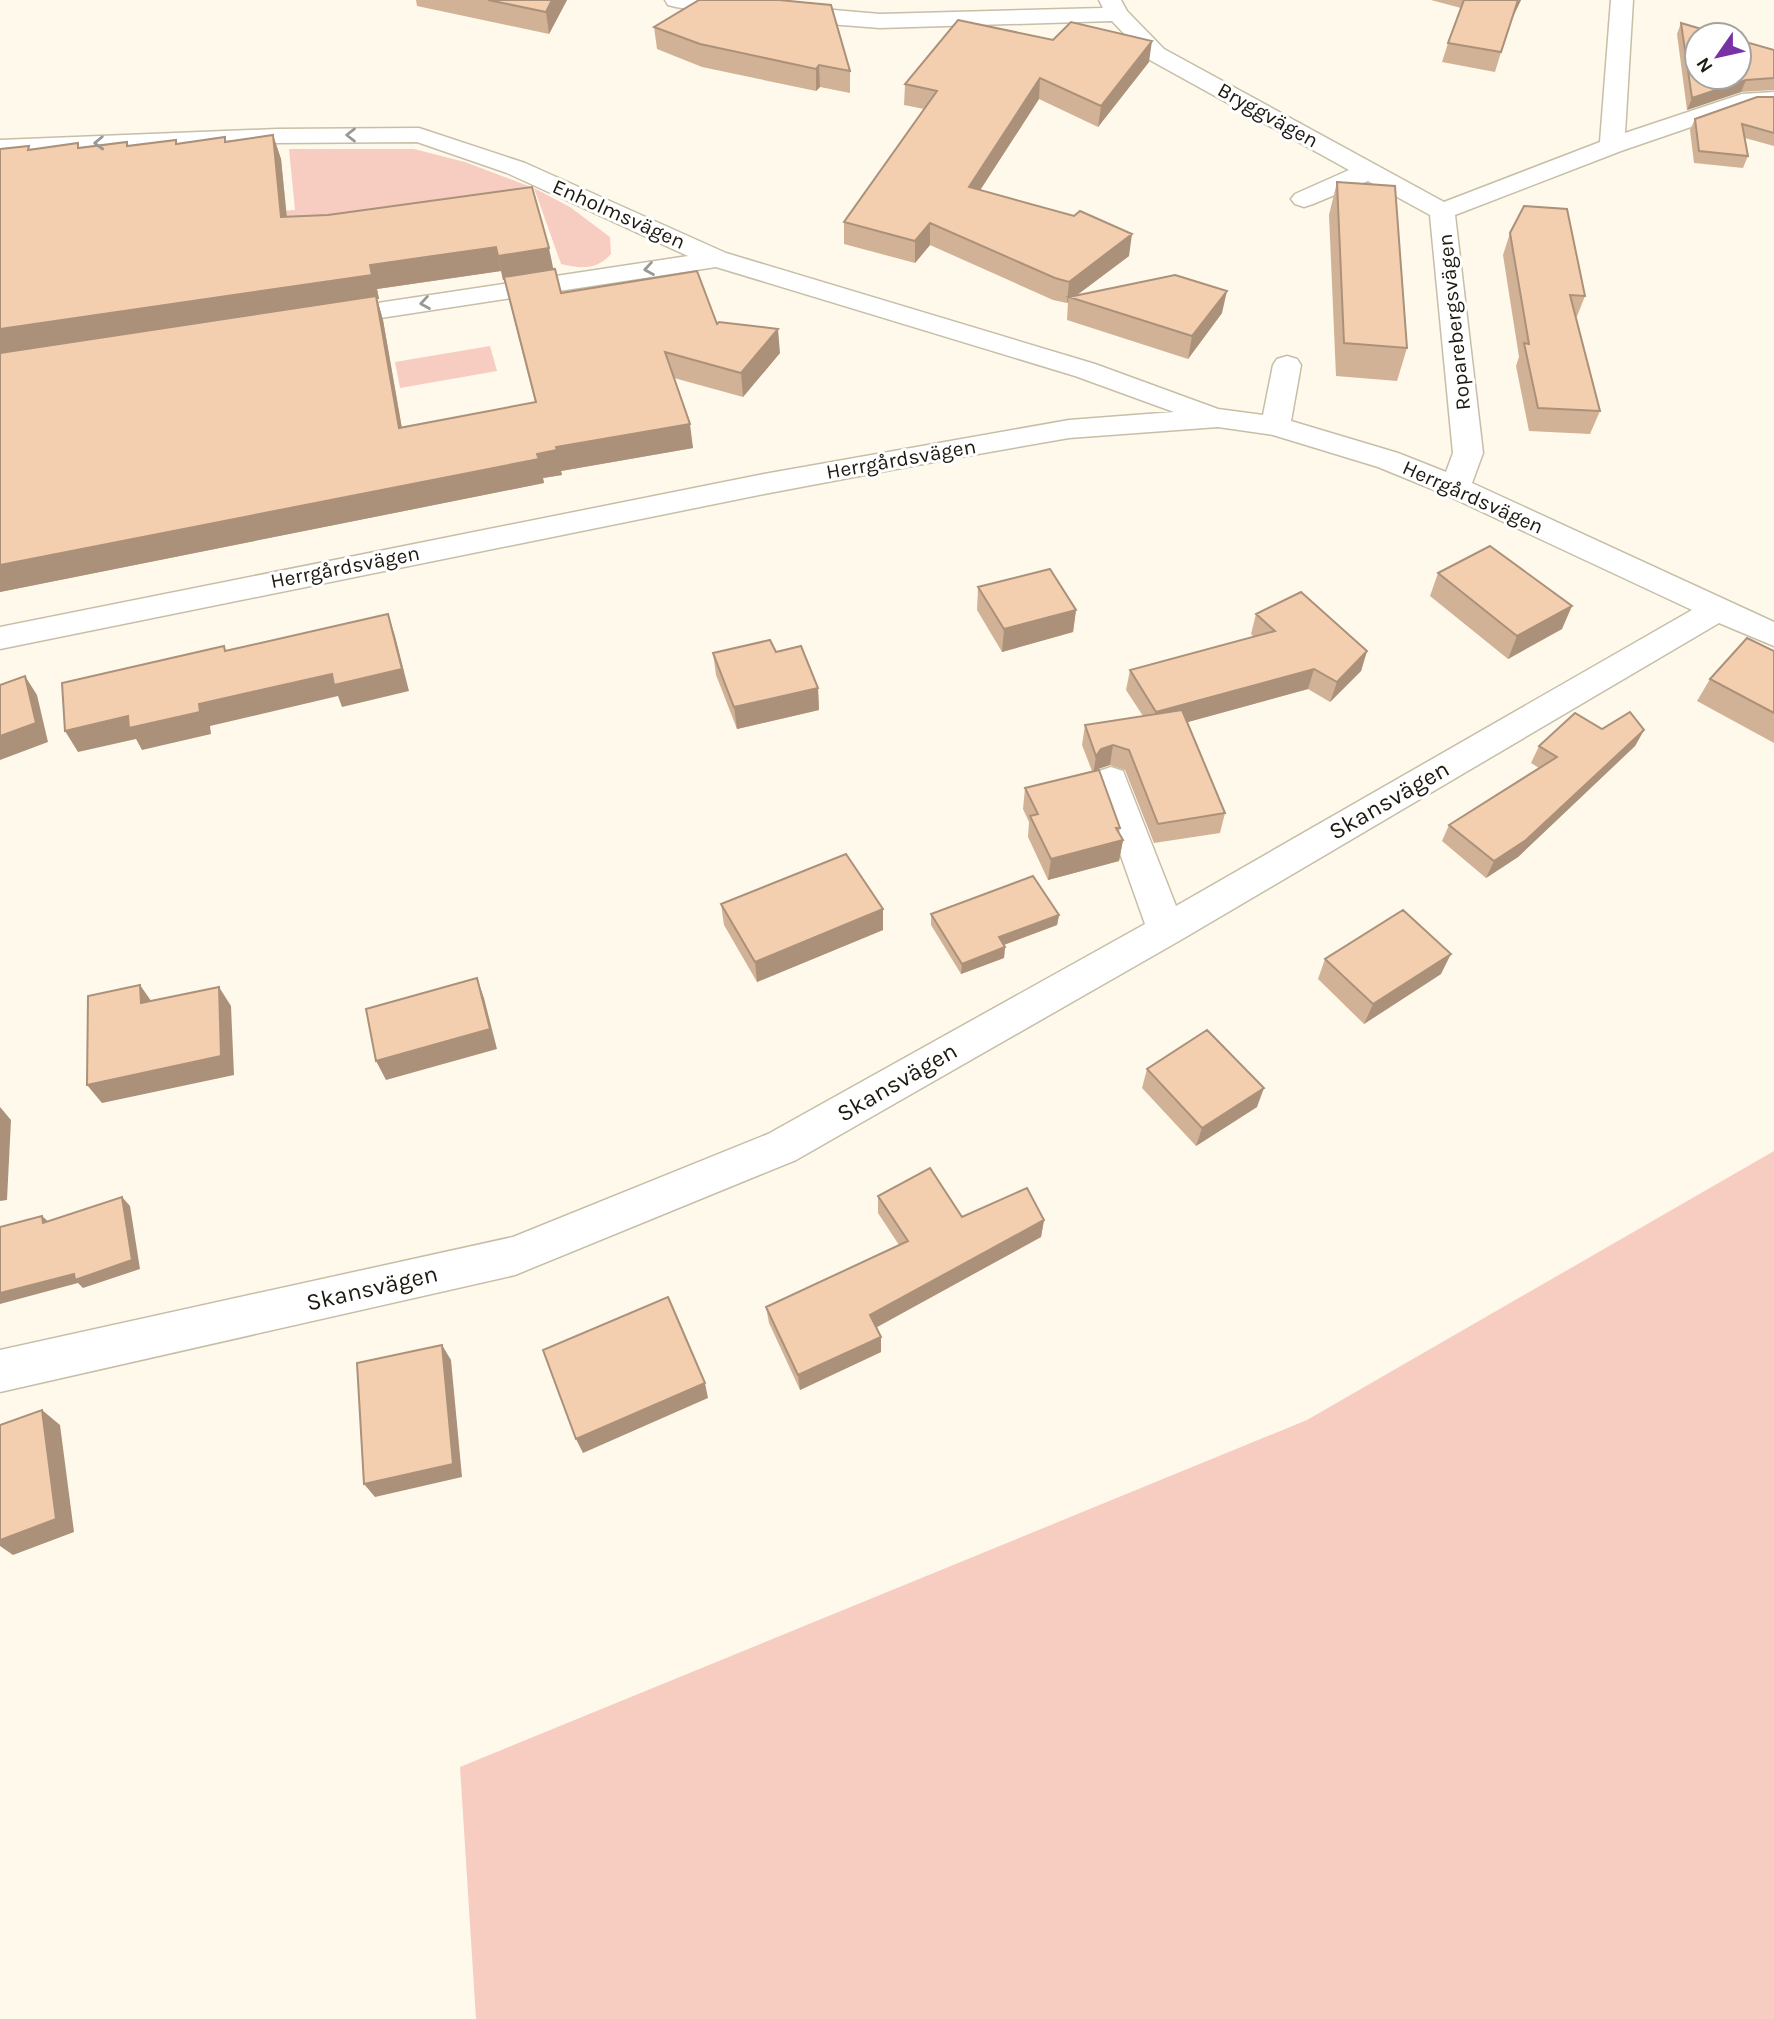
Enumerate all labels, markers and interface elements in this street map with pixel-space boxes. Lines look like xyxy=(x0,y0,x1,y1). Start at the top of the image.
north arrow xyxy=(1683,21,1753,91)
text: N xyxy=(1692,53,1718,77)
street label: Bryggvägen xyxy=(1213,78,1323,152)
one-way arrow xyxy=(345,127,356,143)
one-way arrow xyxy=(93,136,104,151)
street label: Enholmsvägen xyxy=(549,174,689,254)
street label: Roparebergsvägen xyxy=(1433,233,1475,411)
one-way arrow xyxy=(644,261,655,276)
one-way arrow xyxy=(419,295,430,310)
street label: Herrgårdsvägen xyxy=(824,434,978,484)
street label: Herrgårdsvägen xyxy=(1399,455,1547,539)
street label: Herrgårdsvägen xyxy=(268,541,422,593)
street label: Skansvägen xyxy=(1324,754,1454,846)
street label: Skansvägen xyxy=(832,1036,962,1128)
street label: Skansvägen xyxy=(304,1259,440,1317)

